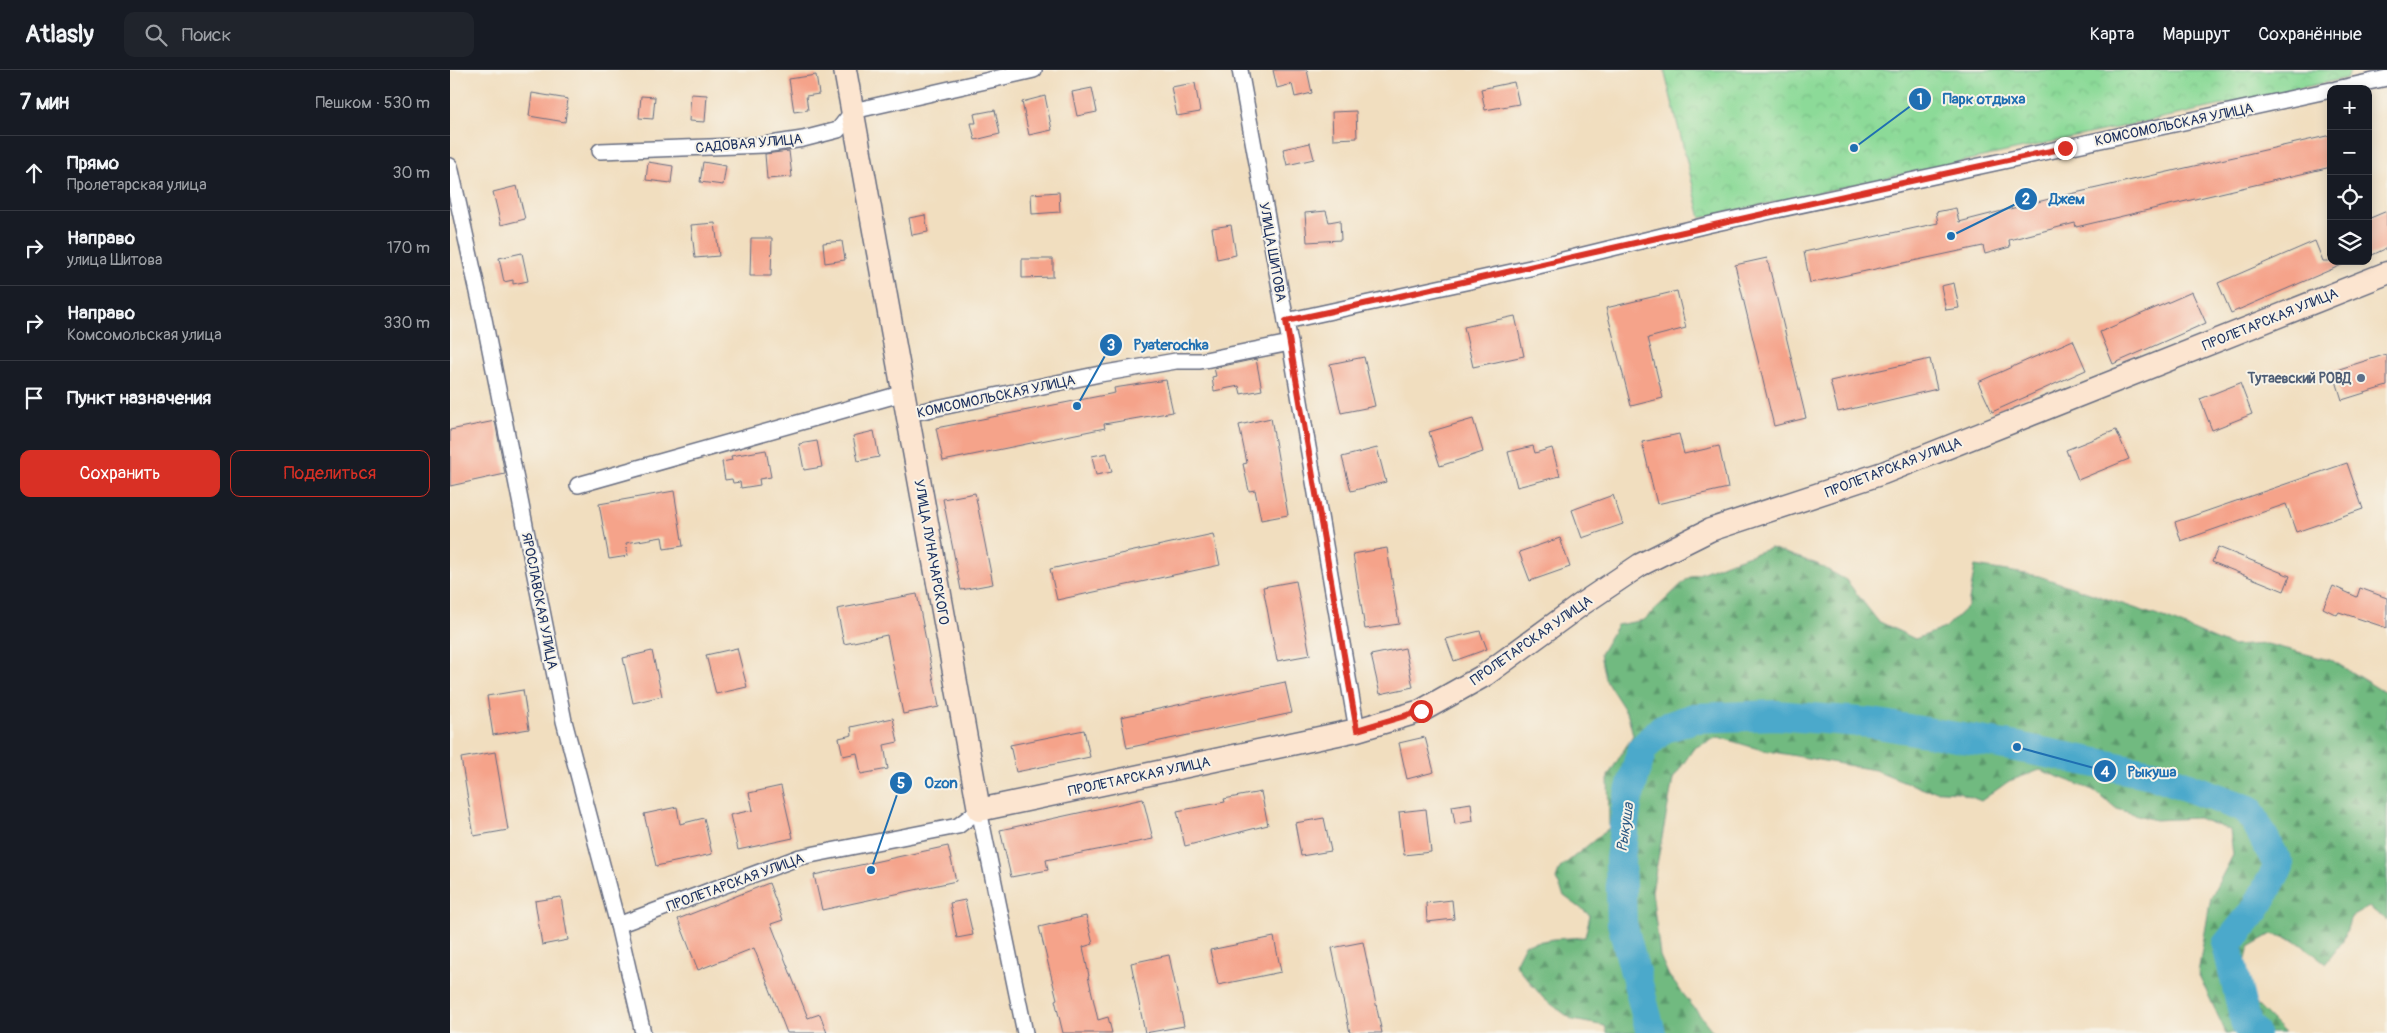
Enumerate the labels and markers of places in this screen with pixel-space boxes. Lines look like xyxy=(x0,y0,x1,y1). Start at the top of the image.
callout: Парк отдыха xyxy=(1908,84,2035,114)
callout: Джем xyxy=(2014,184,2095,214)
callout: Pyaterochka xyxy=(1099,330,1219,360)
place label: Тутаевский РОВД xyxy=(2246,370,2352,387)
marker: Тутаевский РОВД xyxy=(2355,372,2367,384)
callout: Рыкуша xyxy=(2093,756,2187,786)
callout: Ozon xyxy=(889,768,968,798)

